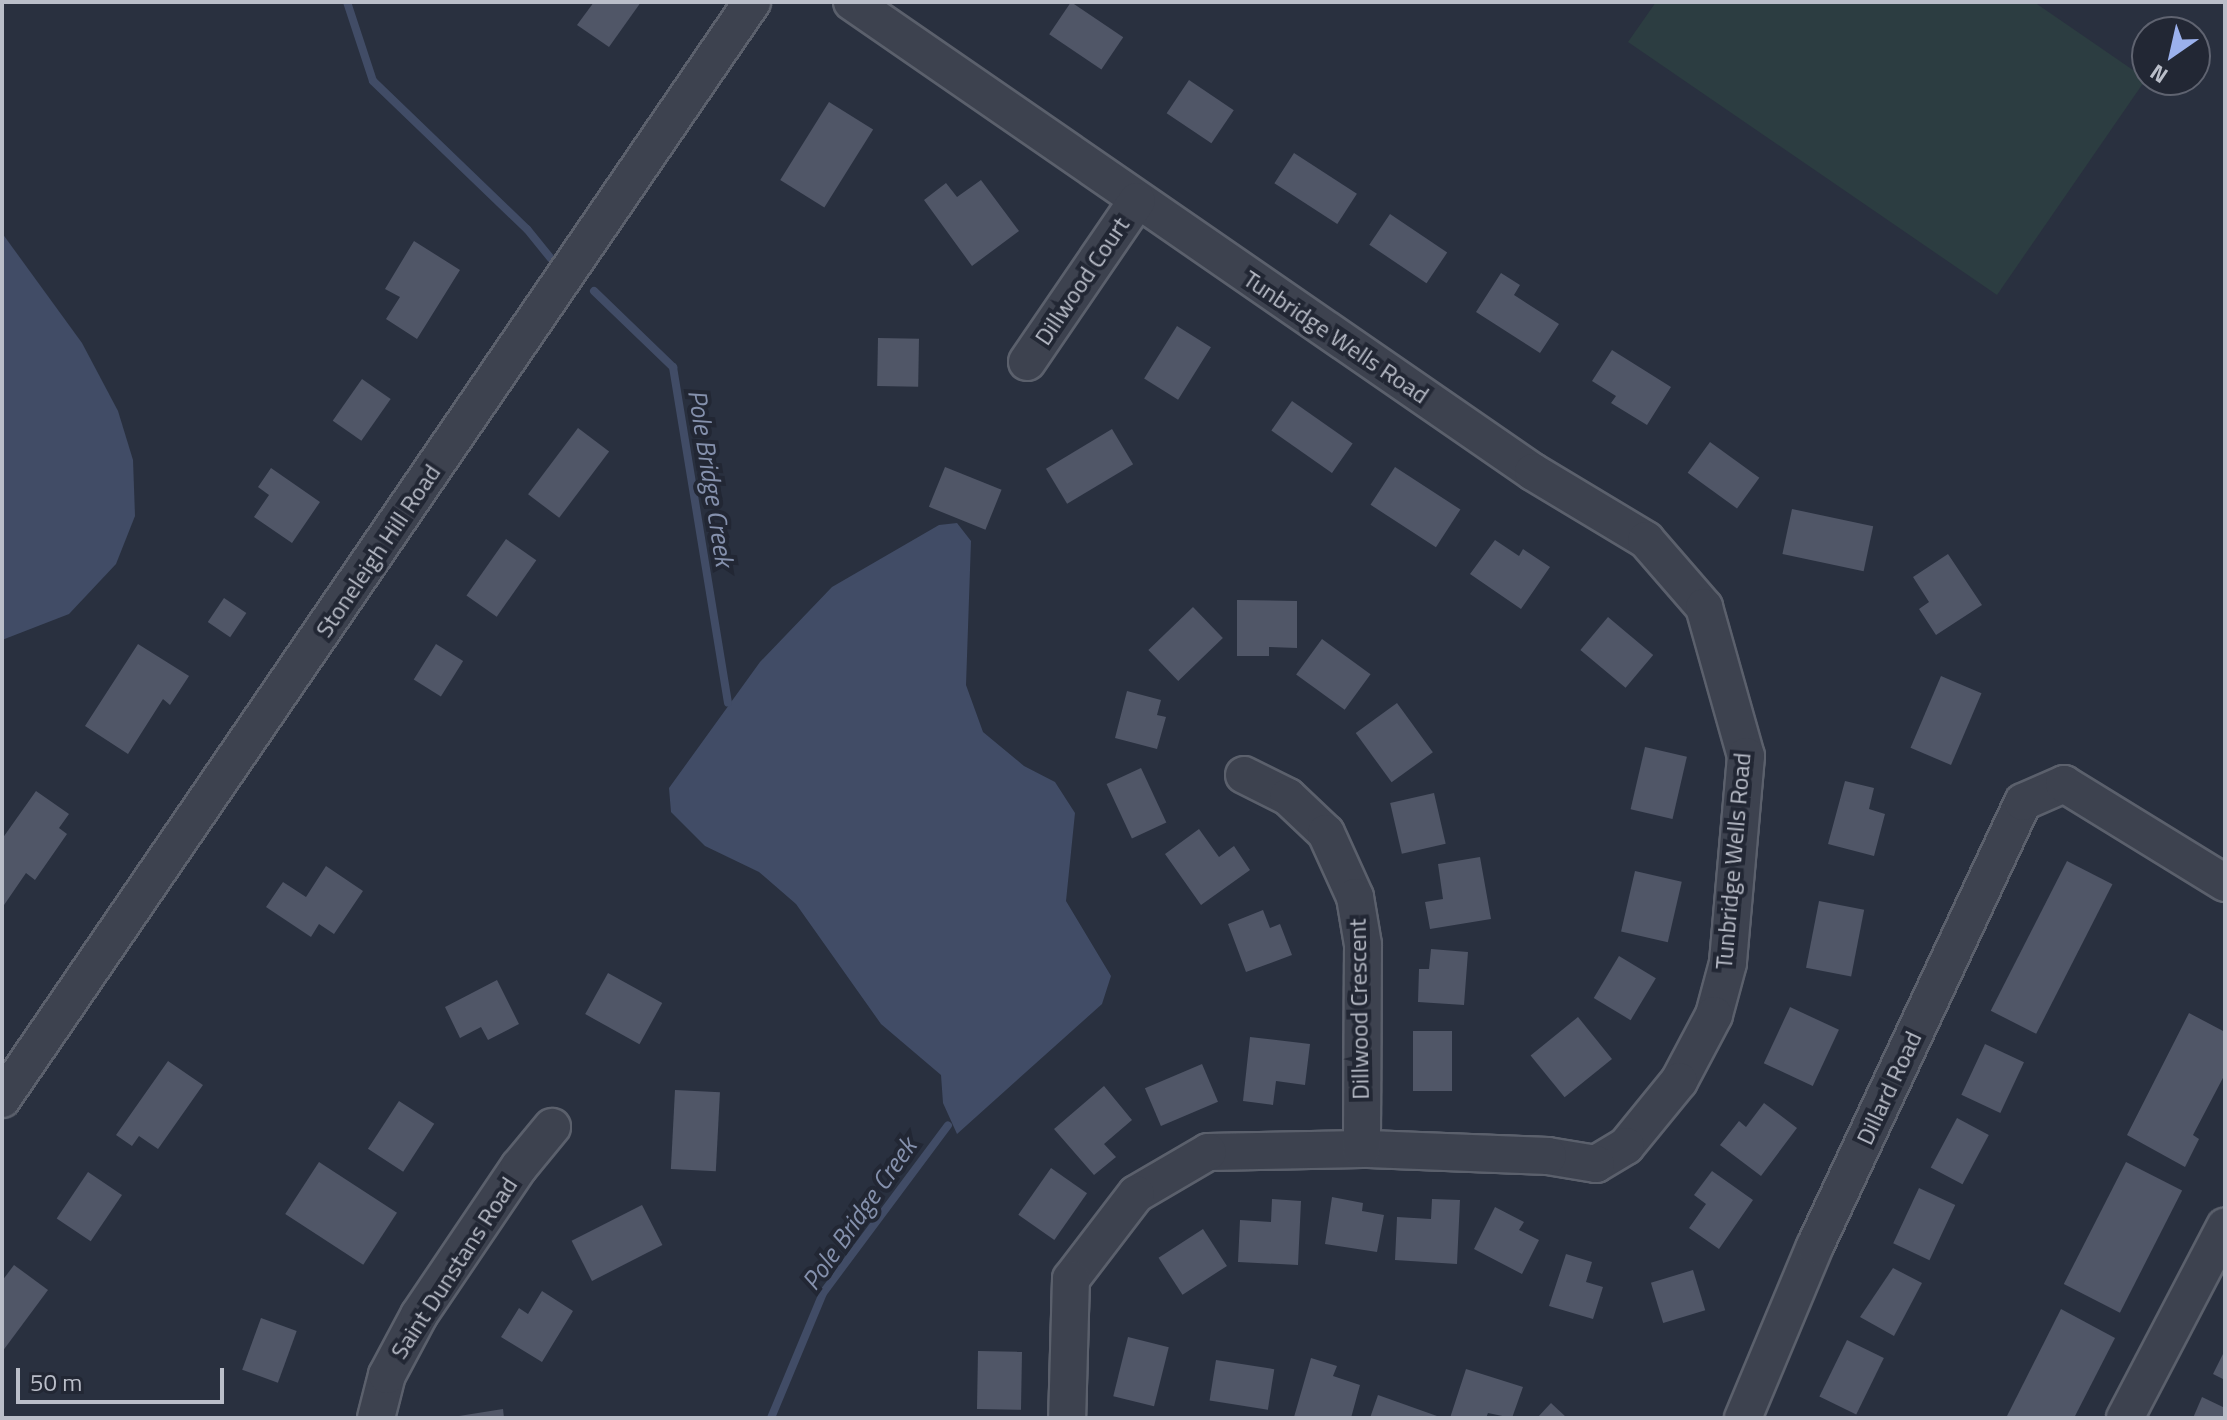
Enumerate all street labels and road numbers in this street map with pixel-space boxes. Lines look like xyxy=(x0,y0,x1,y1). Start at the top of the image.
street label: Dillwood Court xyxy=(1029,211,1135,351)
street label: Tunbridge Wells Road xyxy=(1238,264,1434,410)
street label: Stoneleigh Hill Road xyxy=(310,459,446,643)
street label: Tunbridge Wells Road xyxy=(1709,752,1757,970)
street label: Dillwood Crescent xyxy=(1343,918,1375,1100)
street label: Dillard Road xyxy=(1850,1027,1928,1149)
street label: Saint Dunstans Road xyxy=(385,1172,523,1364)

